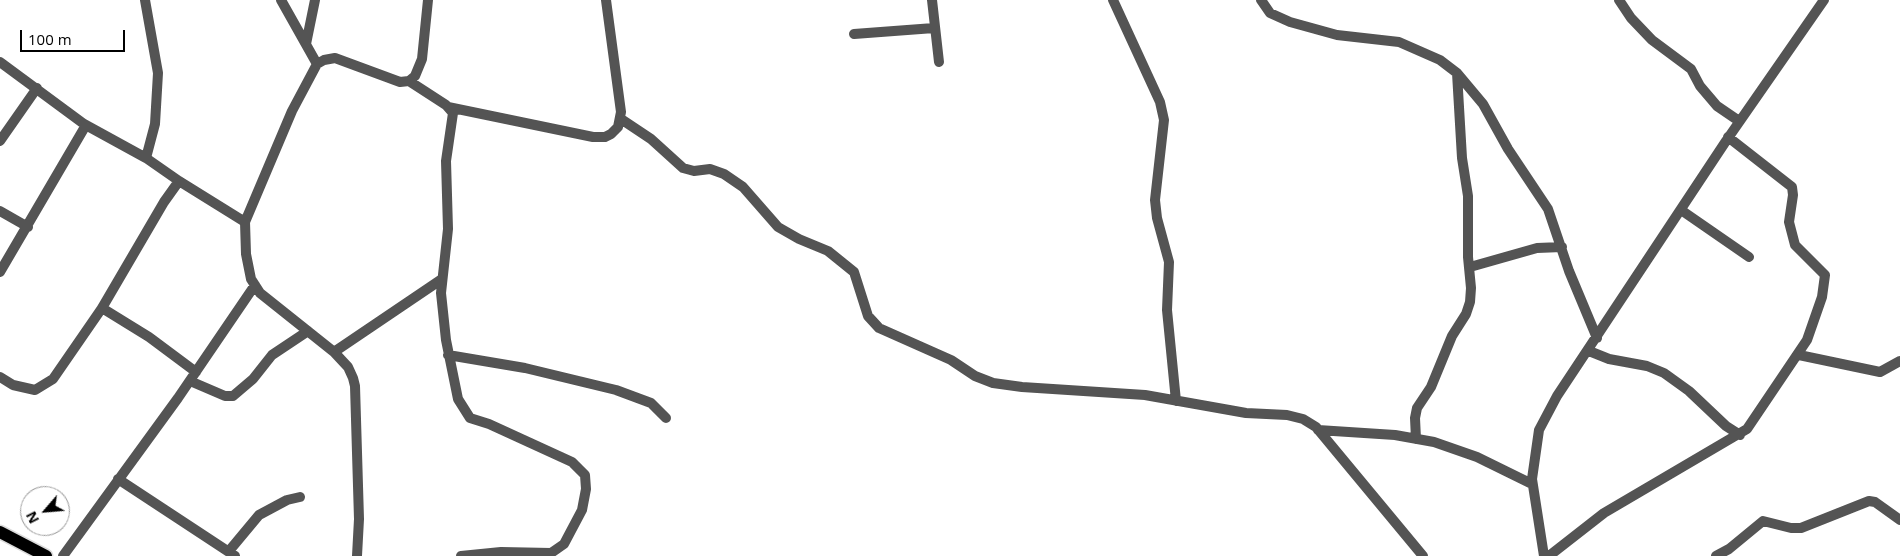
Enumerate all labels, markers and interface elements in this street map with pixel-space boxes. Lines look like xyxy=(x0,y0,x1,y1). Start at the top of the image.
scale bar xyxy=(22,20,128,52)
text: 100 m xyxy=(28,29,72,49)
north arrow xyxy=(20,486,70,536)
text: N xyxy=(21,508,43,527)

